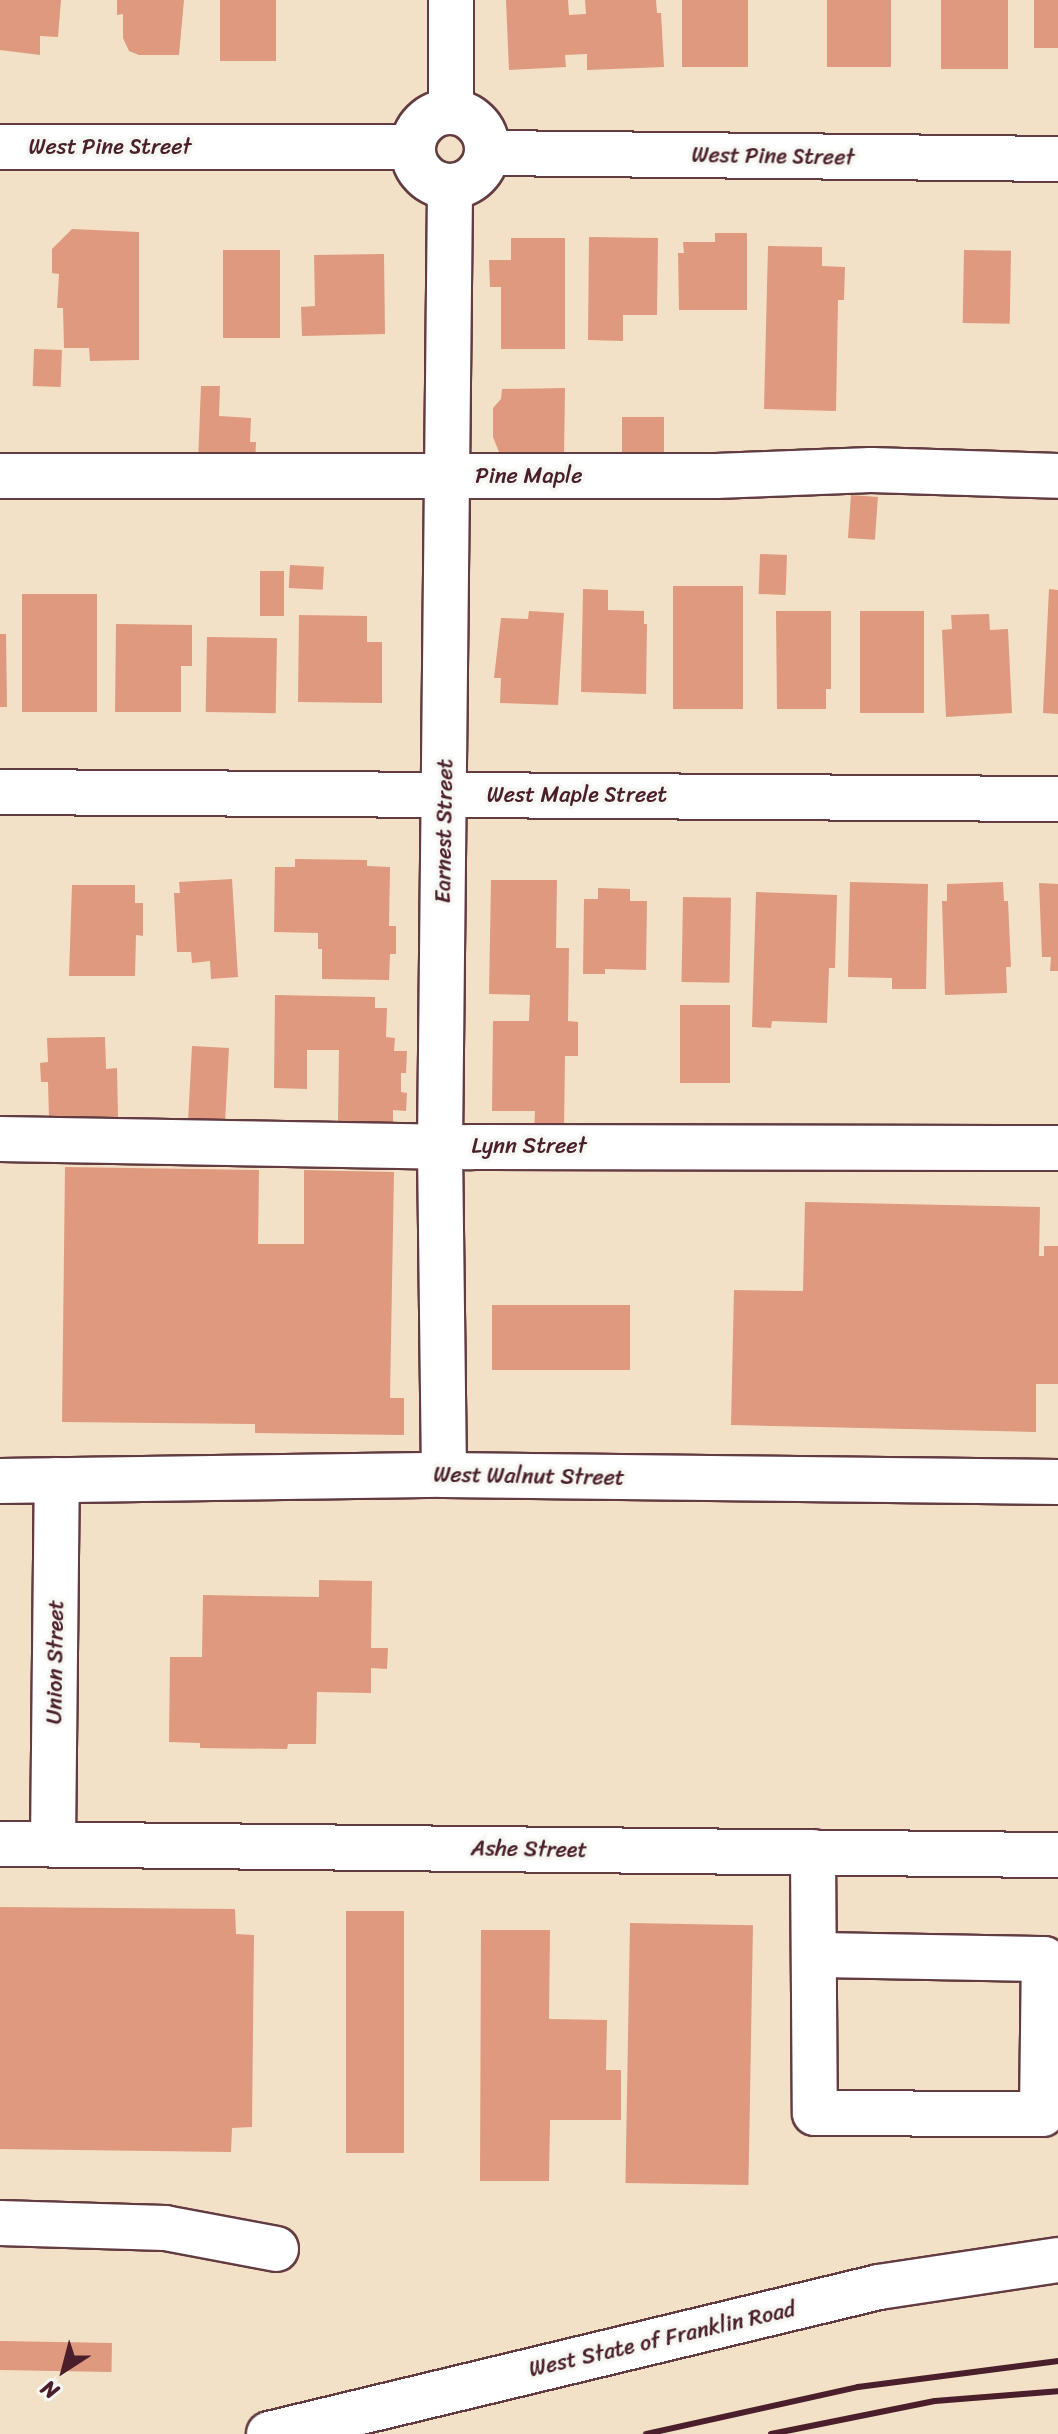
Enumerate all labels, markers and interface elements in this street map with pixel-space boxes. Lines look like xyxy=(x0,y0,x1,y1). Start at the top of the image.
street label: West Pine Street xyxy=(27,134,193,160)
street label: West Pine Street xyxy=(690,141,856,171)
street label: Pine Maple xyxy=(476,463,582,489)
street label: Earnest Street xyxy=(430,759,458,903)
street label: West Maple Street xyxy=(486,782,668,808)
street label: Lynn Street xyxy=(471,1133,587,1159)
street label: West Walnut Street xyxy=(434,1461,624,1491)
street label: Union Street xyxy=(41,1599,69,1725)
street label: Ashe Street xyxy=(470,1835,588,1863)
street label: West State of Franklin Road xyxy=(525,2295,799,2383)
north arrow xyxy=(24,2330,104,2410)
text: N xyxy=(32,2370,67,2410)

